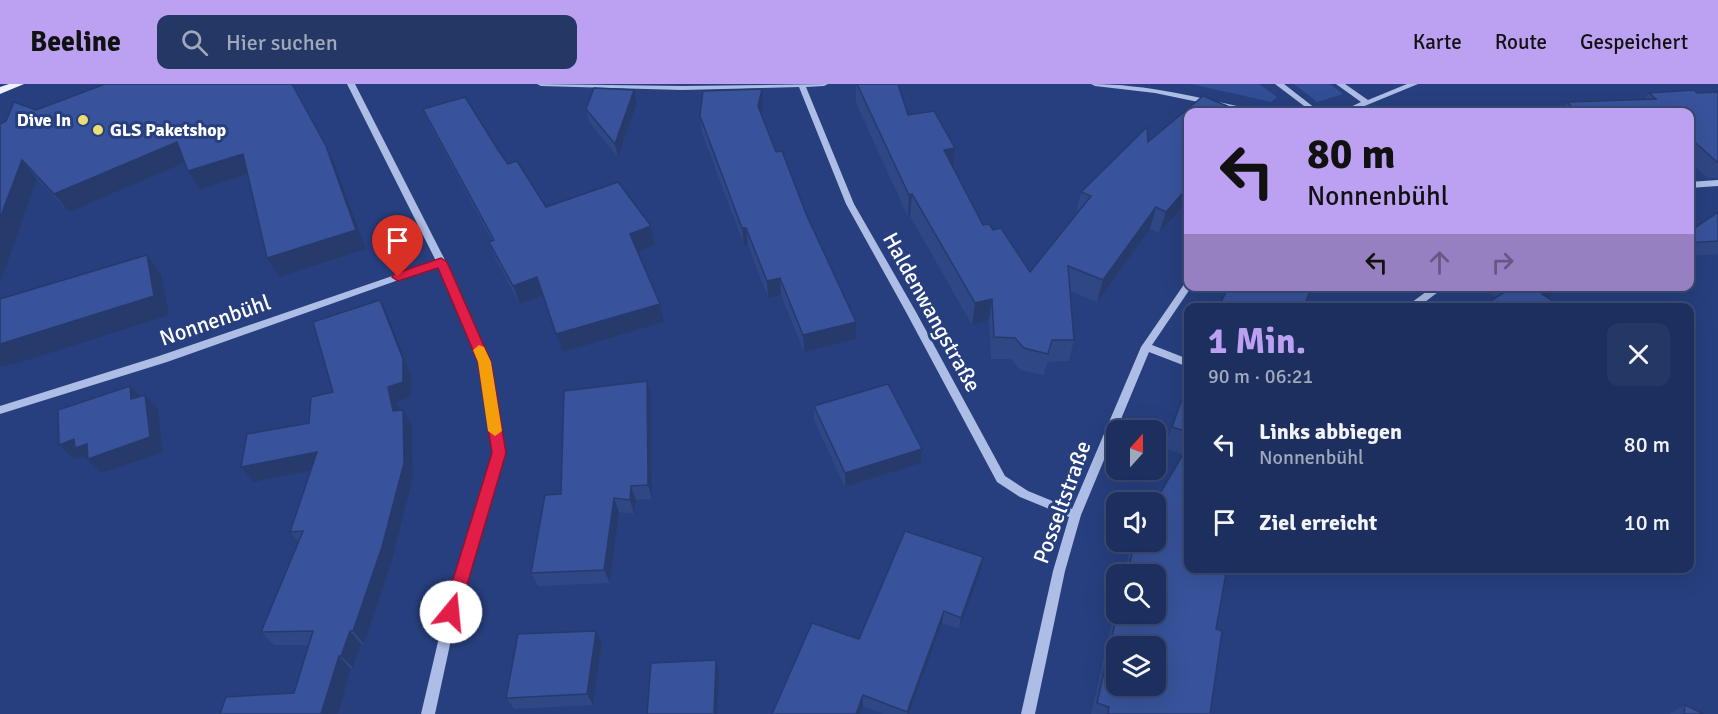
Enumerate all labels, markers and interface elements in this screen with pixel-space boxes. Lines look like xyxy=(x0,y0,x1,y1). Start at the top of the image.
search box xyxy=(157,15,577,69)
text: Beeline xyxy=(30,25,121,59)
icon: search xyxy=(178,26,211,59)
text: Hier suchen xyxy=(226,29,338,56)
text: Karte xyxy=(1413,29,1462,55)
text: Route xyxy=(1495,29,1547,55)
text: Gespeichert xyxy=(1580,29,1688,55)
place label: Dive In xyxy=(17,109,71,131)
marker: Dive In xyxy=(76,113,90,127)
place label: GLS Paketshop xyxy=(110,119,227,141)
marker: GLS Paketshop xyxy=(91,123,105,137)
text: 80 m xyxy=(1307,129,1396,180)
icon: left xyxy=(1208,132,1286,210)
text: Nonnenbühl xyxy=(1307,180,1449,213)
pin xyxy=(372,215,423,277)
icon: arrive xyxy=(381,224,414,257)
street label: Haldenwangstraße xyxy=(877,227,987,397)
icon: left xyxy=(1360,246,1393,279)
icon: ahead xyxy=(1423,246,1456,279)
icon: right xyxy=(1486,246,1519,279)
street label: Nonnenbühl xyxy=(156,288,274,352)
text: 1 Min. xyxy=(1208,319,1306,364)
button: close xyxy=(1607,323,1670,386)
text: 90 m · 06:21 xyxy=(1208,364,1313,389)
text: Links abbiegen xyxy=(1259,418,1402,445)
north arrow xyxy=(1106,420,1166,480)
map controls xyxy=(1106,420,1166,696)
icon: left xyxy=(1208,428,1241,461)
text: 80 m xyxy=(1624,431,1670,458)
street label: Posseltstraße xyxy=(1027,437,1097,567)
text: Nonnenbühl xyxy=(1259,445,1364,470)
button: sound xyxy=(1106,492,1166,552)
icon: arrive xyxy=(1208,506,1241,539)
text: Ziel erreicht xyxy=(1259,509,1377,536)
text: 10 m xyxy=(1624,509,1670,536)
button: search xyxy=(1106,564,1166,624)
position arrow xyxy=(419,580,483,644)
button: layers xyxy=(1106,636,1166,696)

